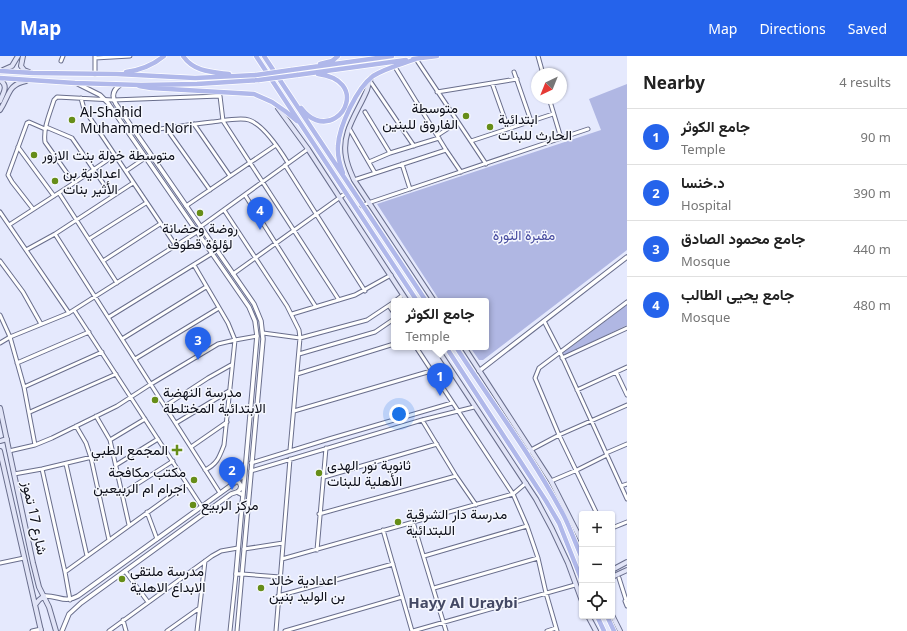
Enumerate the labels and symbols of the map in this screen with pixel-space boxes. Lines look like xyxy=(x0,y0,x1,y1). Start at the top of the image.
north arrow xyxy=(531,68,567,104)
place label: متوسطة الفاروق للبنين xyxy=(382,98,458,133)
place label: Al-Shahid Muhammed Nori xyxy=(80,102,193,137)
place label: ابتدائية الحارث للبنات xyxy=(498,109,572,144)
marker: متوسطة الفاروق للبنين xyxy=(461,111,471,121)
marker: Al-Shahid Muhammed Nori xyxy=(67,115,77,125)
marker: ابتدائية الحارث للبنات xyxy=(485,122,495,132)
place label: متوسطة خولة بنت الازور xyxy=(41,145,175,164)
marker: متوسطة خولة بنت الازور xyxy=(29,150,39,160)
place label: اعدادية بن الأثير بنات xyxy=(63,163,120,198)
marker: اعدادية بن الأثير بنات xyxy=(50,176,60,186)
pin: 4 xyxy=(247,197,273,230)
marker: روضة وحضانة لؤلؤة قطوف xyxy=(195,208,205,218)
place label: روضة وحضانة لؤلؤة قطوف xyxy=(162,218,238,253)
park label: مقبرة الثورة xyxy=(493,225,555,244)
pin: 3 xyxy=(185,327,211,360)
pin: 1 xyxy=(427,363,453,396)
place label: مدرسة النهضة الابتدائية المختلطة xyxy=(163,382,266,417)
marker: مدرسة النهضة الابتدائية المختلطة xyxy=(150,395,160,405)
your location xyxy=(389,404,409,424)
place label: المجمع الطبي xyxy=(91,440,168,462)
marker: المجمع الطبي xyxy=(171,444,183,456)
place label: ثانوية نور الهدى الأهلية للبنات xyxy=(327,455,411,490)
pin: 2 xyxy=(219,457,245,490)
place label: مكتب مكافحة اجرام ام الربيعين xyxy=(93,462,186,497)
marker: ثانوية نور الهدى الأهلية للبنات xyxy=(314,468,324,478)
marker: مكتب مكافحة اجرام ام الربيعين xyxy=(189,475,199,485)
street label: شارع 17 تموز xyxy=(16,478,53,557)
place label: مركز الربيع xyxy=(201,495,259,516)
marker: مركز الربيع xyxy=(188,500,198,510)
place label: مدرسة دار الشرقية اللبتدائية xyxy=(406,504,507,539)
marker: مدرسة دار الشرقية اللبتدائية xyxy=(393,517,403,527)
place label: مدرسة ملتقى الابداع الاهلية xyxy=(130,561,205,598)
place label: اعدادية خالد بن الوليد بنين xyxy=(269,570,345,605)
marker: مدرسة ملتقى الابداع الاهلية xyxy=(117,574,127,584)
marker: اعدادية خالد بن الوليد بنين xyxy=(256,583,266,593)
district label: Hayy Al Uraybi xyxy=(408,592,518,612)

